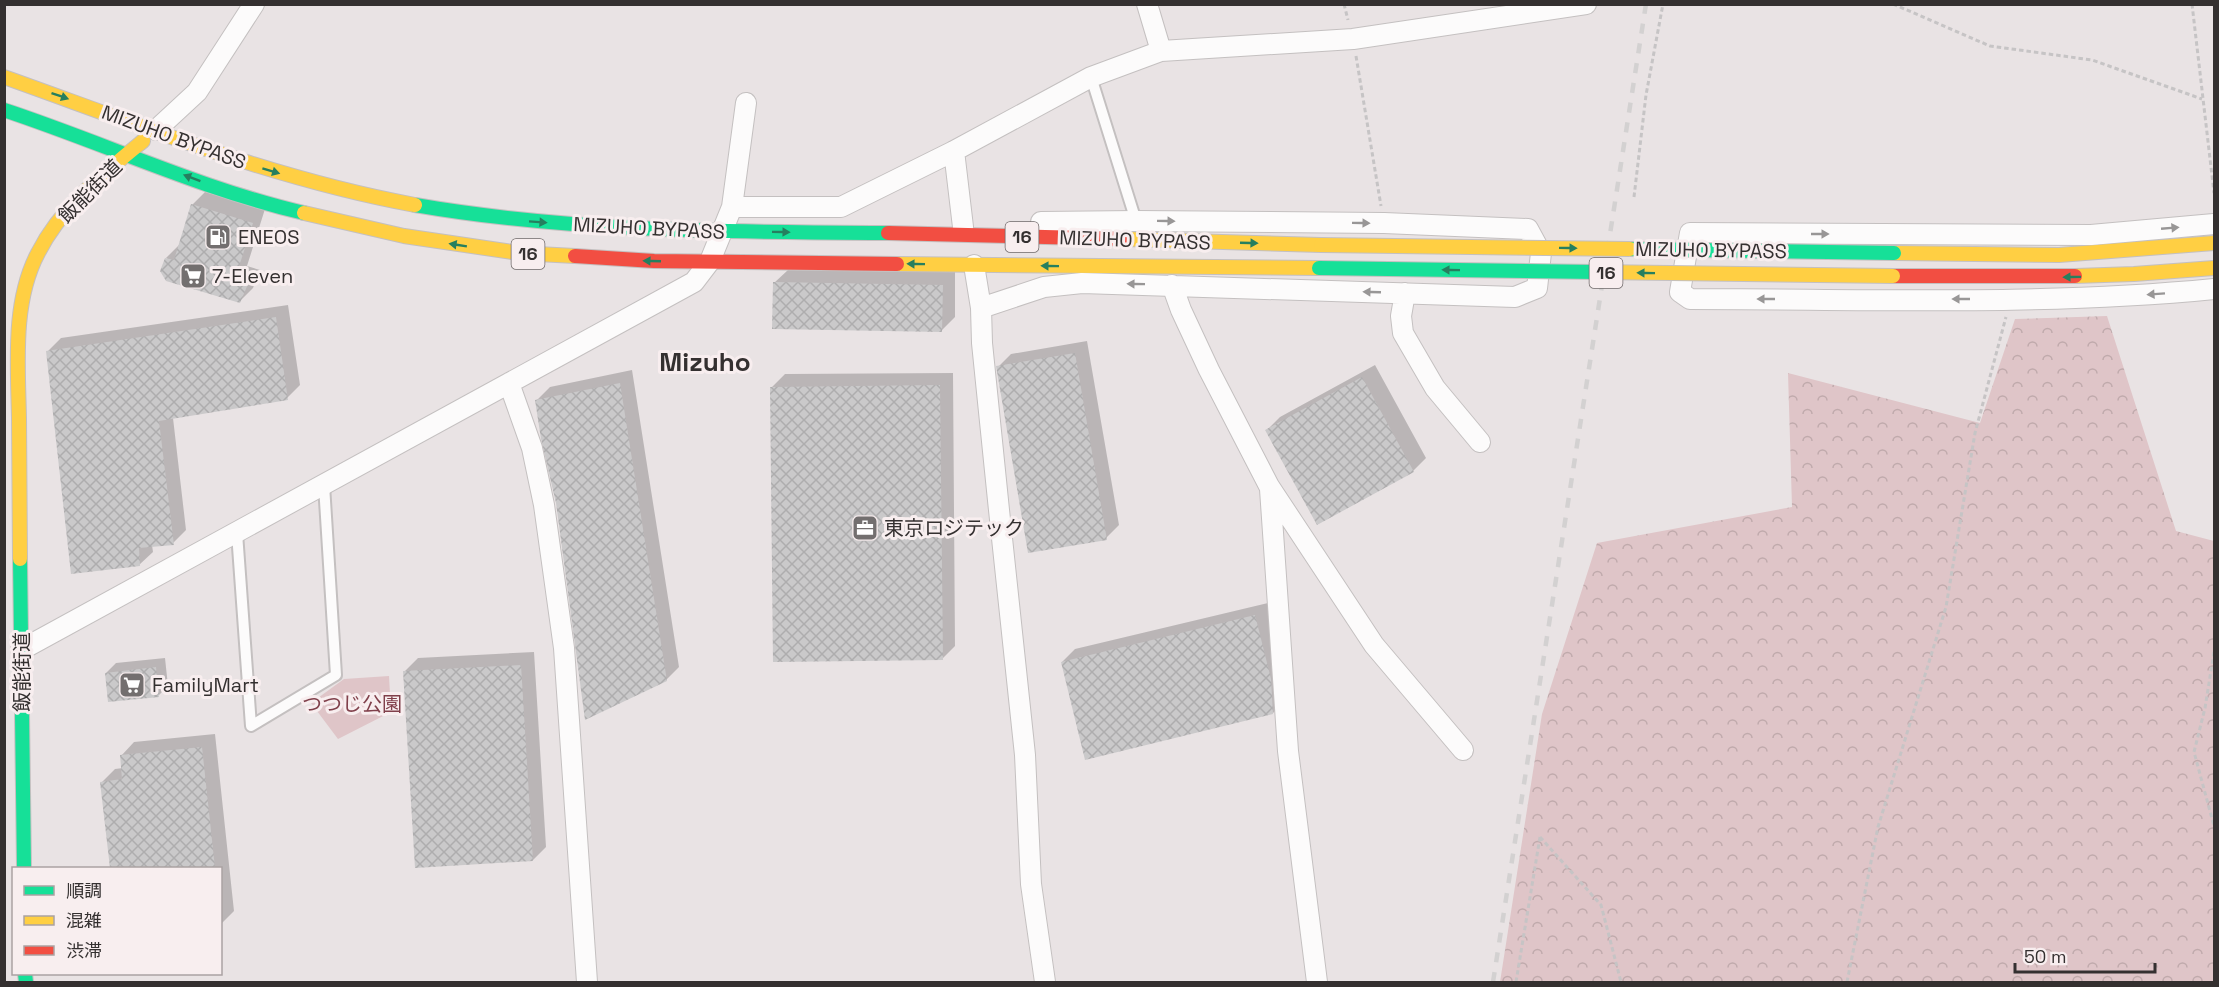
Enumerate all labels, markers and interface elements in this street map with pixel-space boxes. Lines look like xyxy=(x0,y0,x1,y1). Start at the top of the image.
one-way arrow xyxy=(51,91,69,101)
street label: MIZUHO BYPASS xyxy=(98,99,250,175)
street label: 飯能街道 xyxy=(53,154,127,228)
one-way arrow xyxy=(262,167,280,176)
one-way arrow xyxy=(183,173,201,183)
street label: MIZUHO BYPASS xyxy=(573,211,725,245)
one-way arrow xyxy=(1156,216,1175,226)
one-way arrow xyxy=(529,217,548,227)
one-way arrow xyxy=(1351,218,1370,228)
fuel station icon: ENEOS xyxy=(203,222,233,252)
road number: 16 xyxy=(1006,222,1038,252)
one-way arrow xyxy=(2160,223,2179,233)
place label: ENEOS xyxy=(238,224,299,250)
street label: MIZUHO BYPASS xyxy=(1059,224,1211,256)
one-way arrow xyxy=(772,227,791,237)
one-way arrow xyxy=(1811,229,1830,239)
street label: MIZUHO BYPASS xyxy=(1635,236,1787,264)
one-way arrow xyxy=(1240,238,1259,247)
road number: 16 xyxy=(512,239,544,269)
one-way arrow xyxy=(448,240,467,249)
one-way arrow xyxy=(1559,243,1578,253)
one-way arrow xyxy=(642,256,661,266)
road number: 16 xyxy=(1590,258,1622,288)
one-way arrow xyxy=(906,259,925,269)
supermarket icon: 7-Eleven xyxy=(178,261,208,291)
one-way arrow xyxy=(1041,261,1060,271)
place label: 7-Eleven xyxy=(212,263,293,289)
one-way arrow xyxy=(1441,265,1460,275)
one-way arrow xyxy=(1636,268,1655,278)
one-way arrow xyxy=(2063,272,2082,282)
one-way arrow xyxy=(1126,279,1145,289)
one-way arrow xyxy=(1363,287,1382,296)
one-way arrow xyxy=(2147,289,2166,299)
one-way arrow xyxy=(1757,294,1776,304)
one-way arrow xyxy=(1952,294,1971,304)
district label: Mizuho xyxy=(659,345,751,379)
office icon: 東京ロジテック xyxy=(850,513,880,543)
place label: 東京ロジテック xyxy=(884,515,1024,541)
street label: 飯能街道 xyxy=(9,632,35,712)
supermarket icon: FamilyMart xyxy=(117,670,147,700)
place label: FamilyMart xyxy=(152,672,259,698)
park label: つつじ公園 xyxy=(302,691,402,717)
legend xyxy=(12,867,222,975)
text: 順調 xyxy=(66,879,102,902)
text: 混雑 xyxy=(66,909,102,932)
scale bar xyxy=(2015,936,2154,974)
text: 渋滞 xyxy=(66,939,102,962)
text: 50 m xyxy=(2024,945,2066,968)

